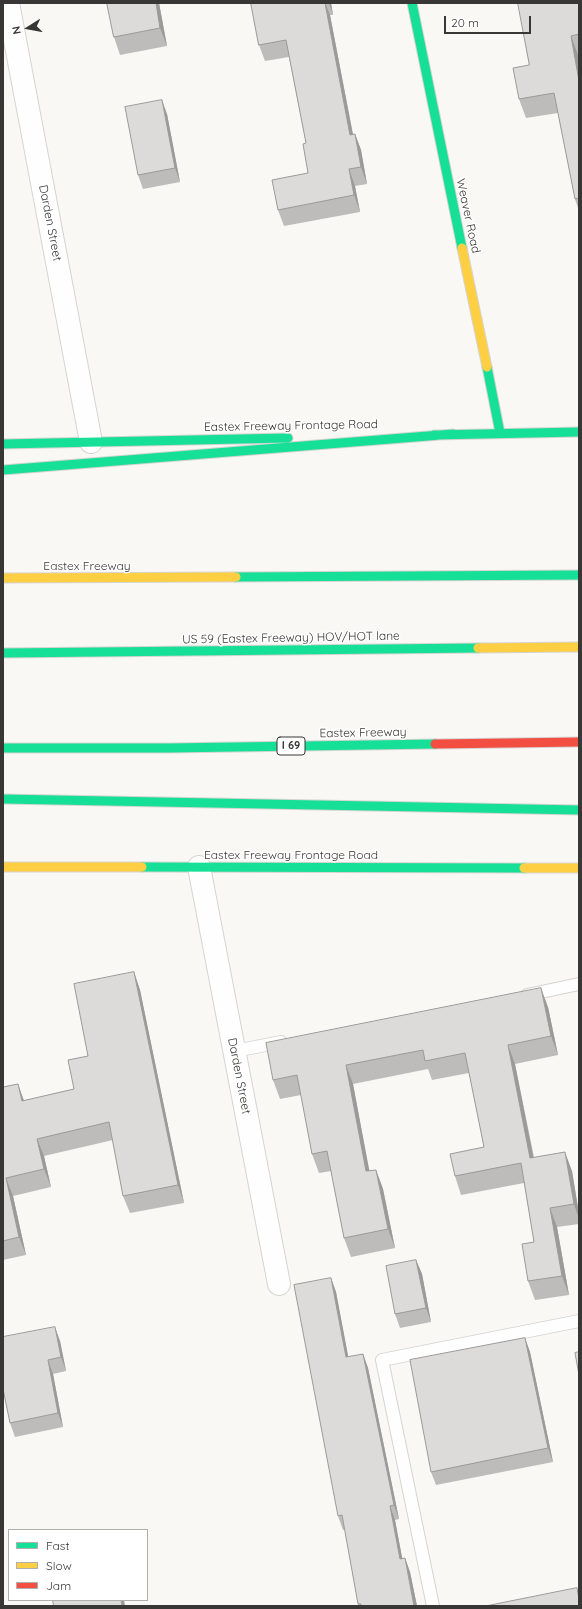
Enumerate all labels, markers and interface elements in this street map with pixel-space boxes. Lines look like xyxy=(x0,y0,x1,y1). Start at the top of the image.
north arrow xyxy=(8,8,48,48)
scale bar xyxy=(446,8,533,34)
text: 20 m xyxy=(451,15,479,30)
text: N xyxy=(9,25,24,36)
street label: Weaver Road xyxy=(453,177,483,255)
street label: Darden Street xyxy=(36,184,64,262)
street label: Eastex Freeway Frontage Road xyxy=(204,417,378,435)
street label: Eastex Freeway xyxy=(43,559,131,573)
street label: US 59 (Eastex Freeway) HOV/HOT lane xyxy=(182,629,400,647)
street label: Eastex Freeway xyxy=(319,725,407,741)
road number: I 69 xyxy=(277,737,305,755)
street label: Eastex Freeway Frontage Road xyxy=(204,848,378,862)
street label: Darden Street xyxy=(225,1037,253,1115)
legend xyxy=(8,1529,148,1601)
text: Fast xyxy=(46,1538,70,1553)
text: Slow xyxy=(46,1558,72,1573)
text: Jam xyxy=(46,1578,71,1593)

